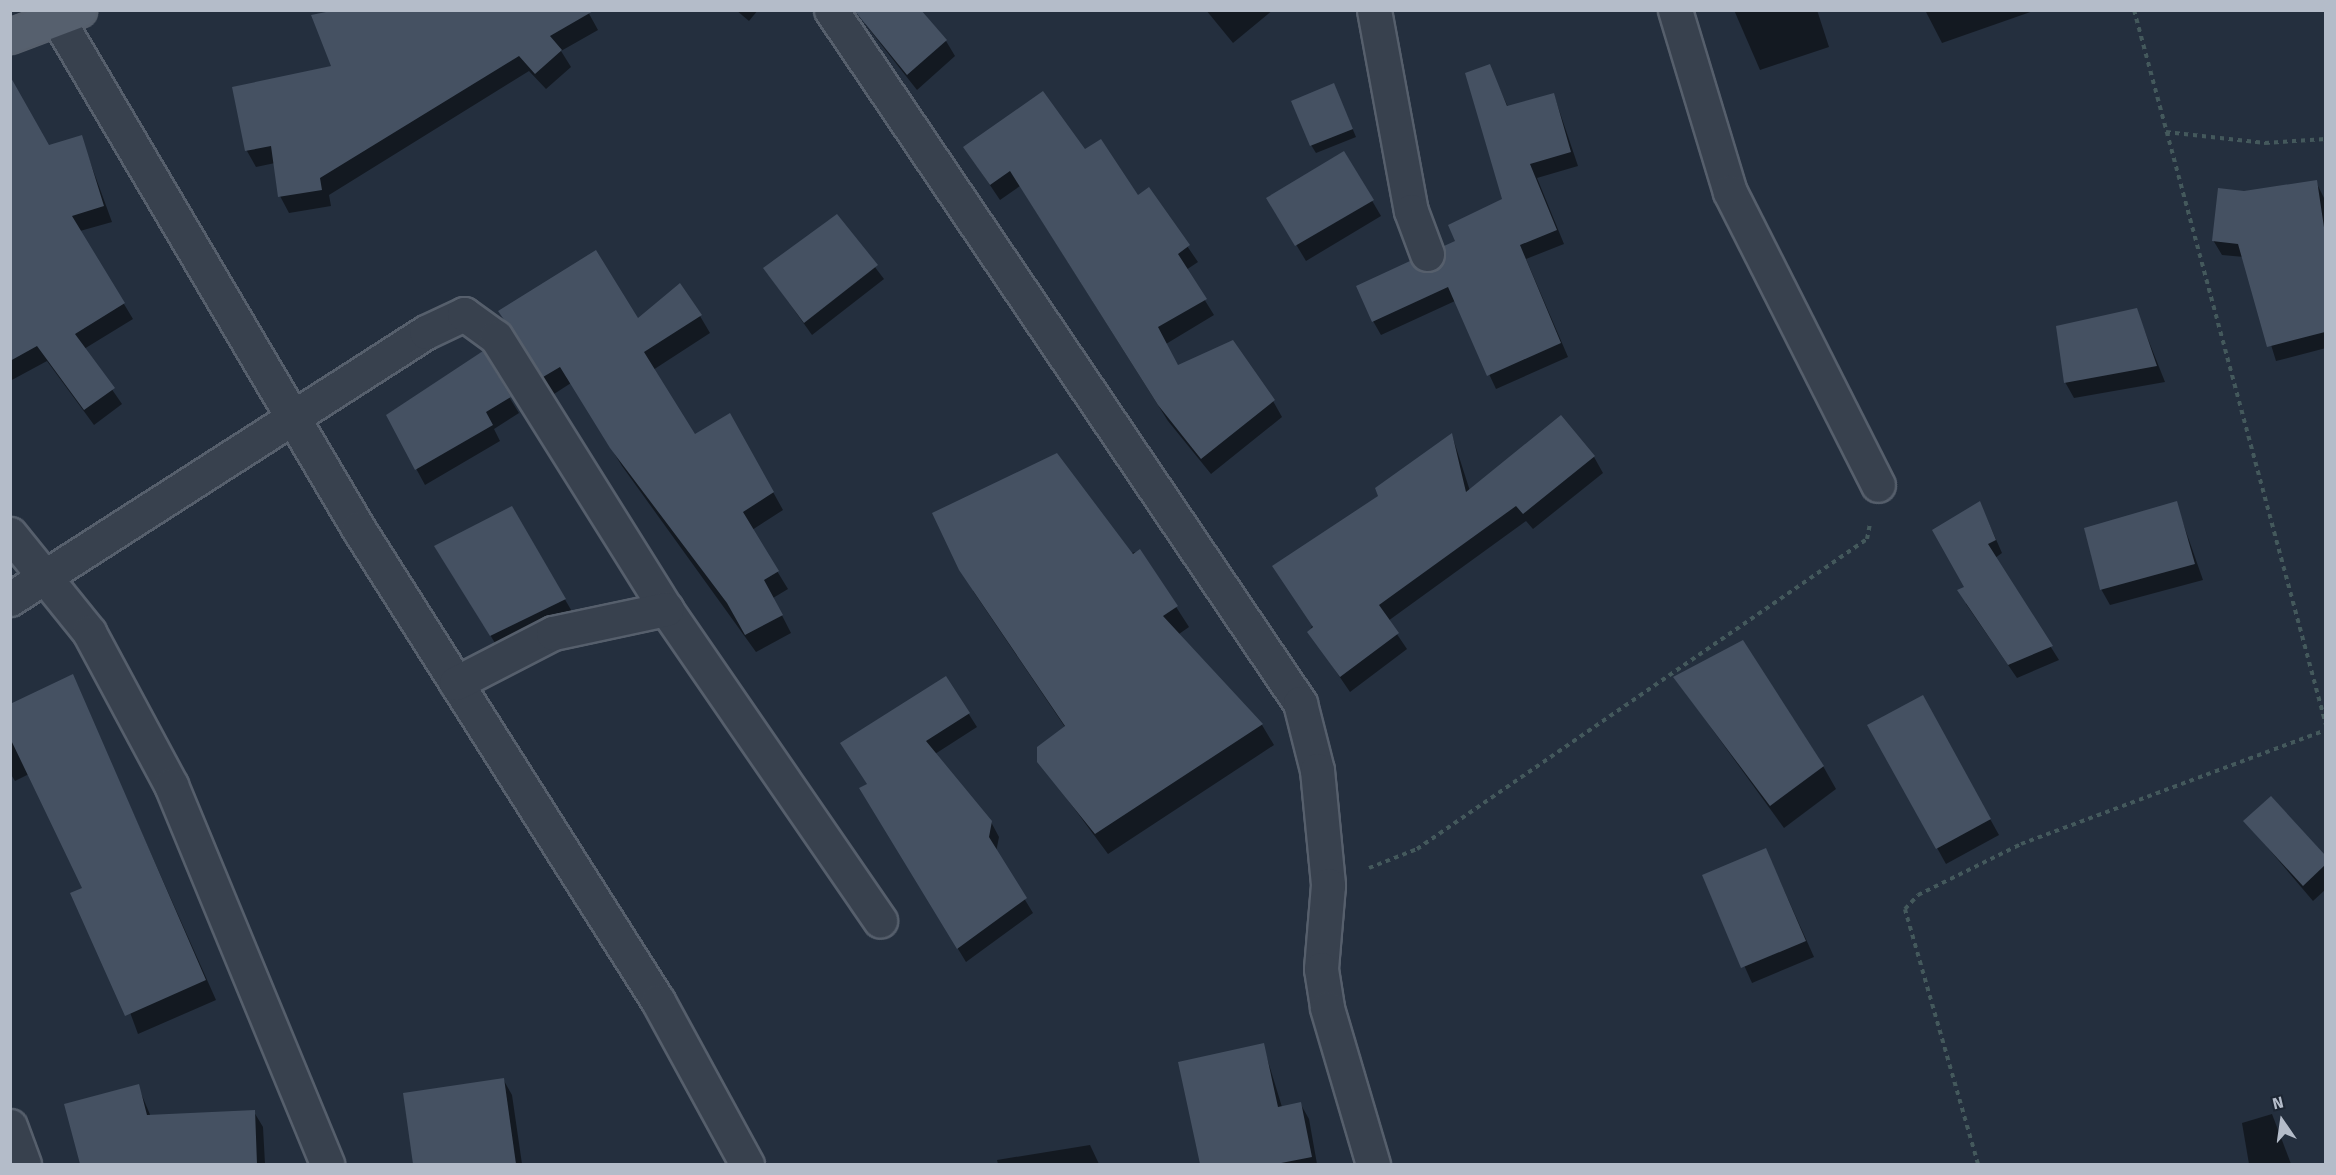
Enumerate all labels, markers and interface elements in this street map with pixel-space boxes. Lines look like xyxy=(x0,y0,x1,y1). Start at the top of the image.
north arrow xyxy=(2252,1091,2312,1151)
text: N xyxy=(2271,1093,2285,1113)

